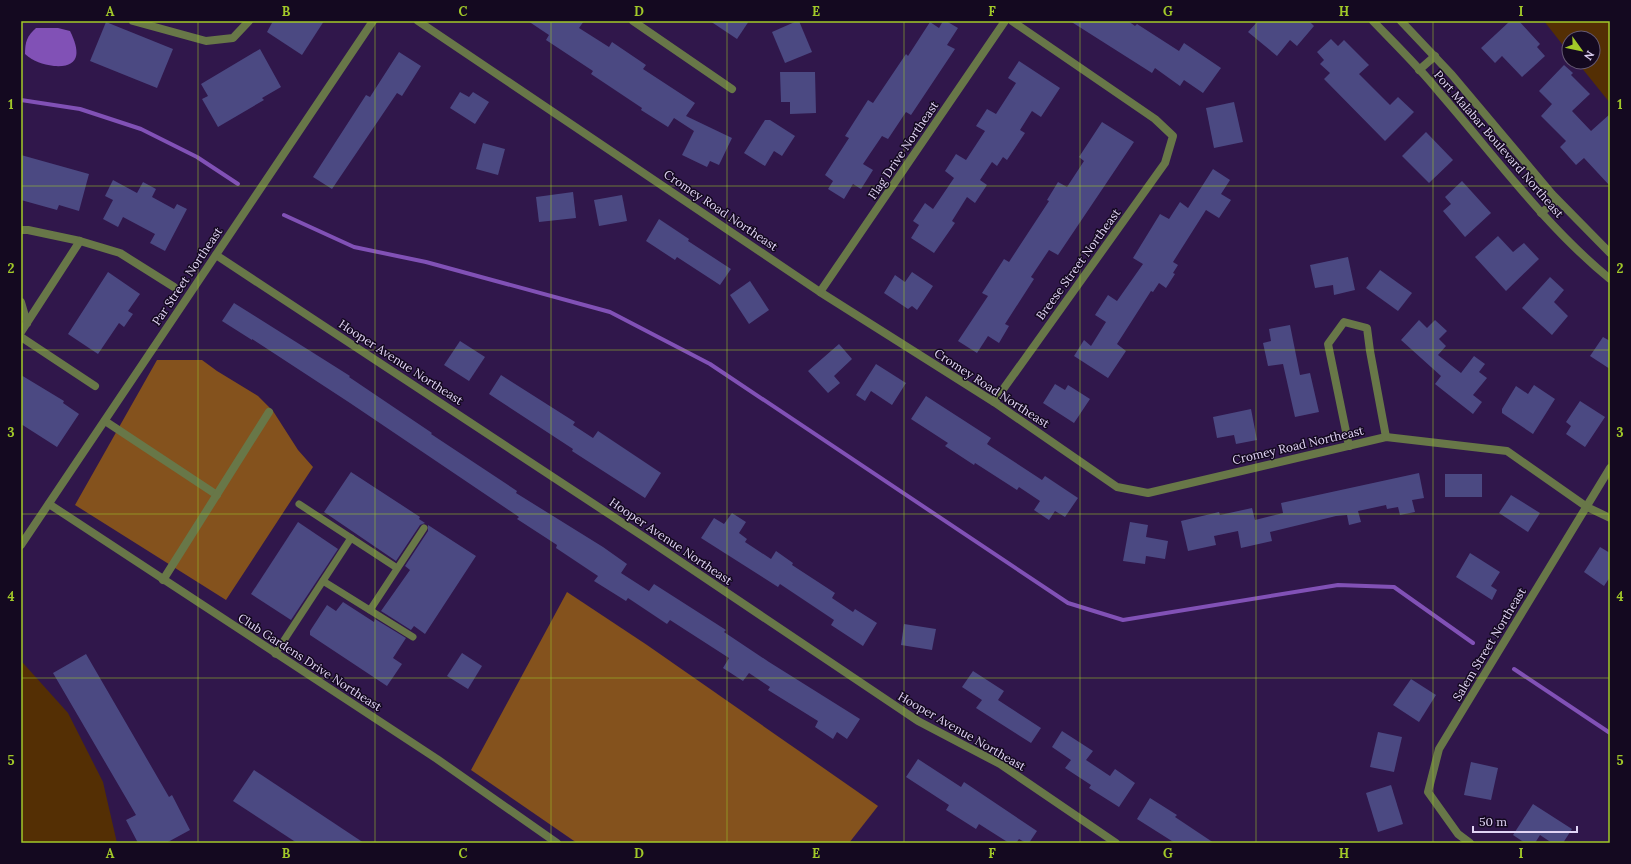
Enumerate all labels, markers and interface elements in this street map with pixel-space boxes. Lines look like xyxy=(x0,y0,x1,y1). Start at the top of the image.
text: A xyxy=(106,3,115,20)
text: B xyxy=(282,3,291,20)
text: C xyxy=(459,3,468,20)
text: D xyxy=(634,3,644,20)
text: E xyxy=(812,3,820,20)
text: F xyxy=(988,3,996,20)
text: G xyxy=(1163,3,1173,20)
text: H xyxy=(1339,3,1349,20)
text: I xyxy=(1518,3,1524,20)
north arrow xyxy=(1561,30,1601,70)
text: N xyxy=(1581,48,1598,63)
street label: Port Malabar Boulevard Northeast xyxy=(1431,67,1567,221)
text: 1 xyxy=(8,96,14,113)
text: 1 xyxy=(1617,96,1623,113)
street label: Flag Drive Northeast xyxy=(865,98,942,202)
street label: Cromey Road Northeast xyxy=(661,166,781,254)
street label: Breese Street Northeast xyxy=(1033,205,1124,323)
street label: Par Street Northeast xyxy=(149,224,226,328)
text: 2 xyxy=(8,260,15,277)
text: 2 xyxy=(1617,260,1624,277)
street label: Hooper Avenue Northeast xyxy=(336,316,466,408)
street label: Cromey Road Northeast xyxy=(932,345,1053,431)
street label: Cromey Road Northeast xyxy=(1231,423,1365,467)
text: 3 xyxy=(7,424,15,441)
text: 3 xyxy=(1616,424,1624,441)
street label: Hooper Avenue Northeast xyxy=(607,494,736,588)
street label: Salem Street Northeast xyxy=(1449,584,1529,704)
text: 4 xyxy=(7,588,15,605)
text: 4 xyxy=(1616,588,1624,605)
street label: Club Gardens Drive Northeast xyxy=(235,610,385,714)
street label: Hooper Avenue Northeast xyxy=(895,688,1029,774)
text: 5 xyxy=(7,752,15,769)
text: 5 xyxy=(1616,752,1624,769)
scale bar xyxy=(1473,808,1577,834)
text: 50 m xyxy=(1479,814,1507,829)
text: A xyxy=(106,845,115,862)
text: B xyxy=(282,845,291,862)
text: C xyxy=(459,845,468,862)
text: D xyxy=(634,845,644,862)
text: E xyxy=(812,845,820,862)
text: F xyxy=(988,845,996,862)
text: G xyxy=(1163,845,1173,862)
text: H xyxy=(1339,845,1349,862)
text: I xyxy=(1518,845,1524,862)

